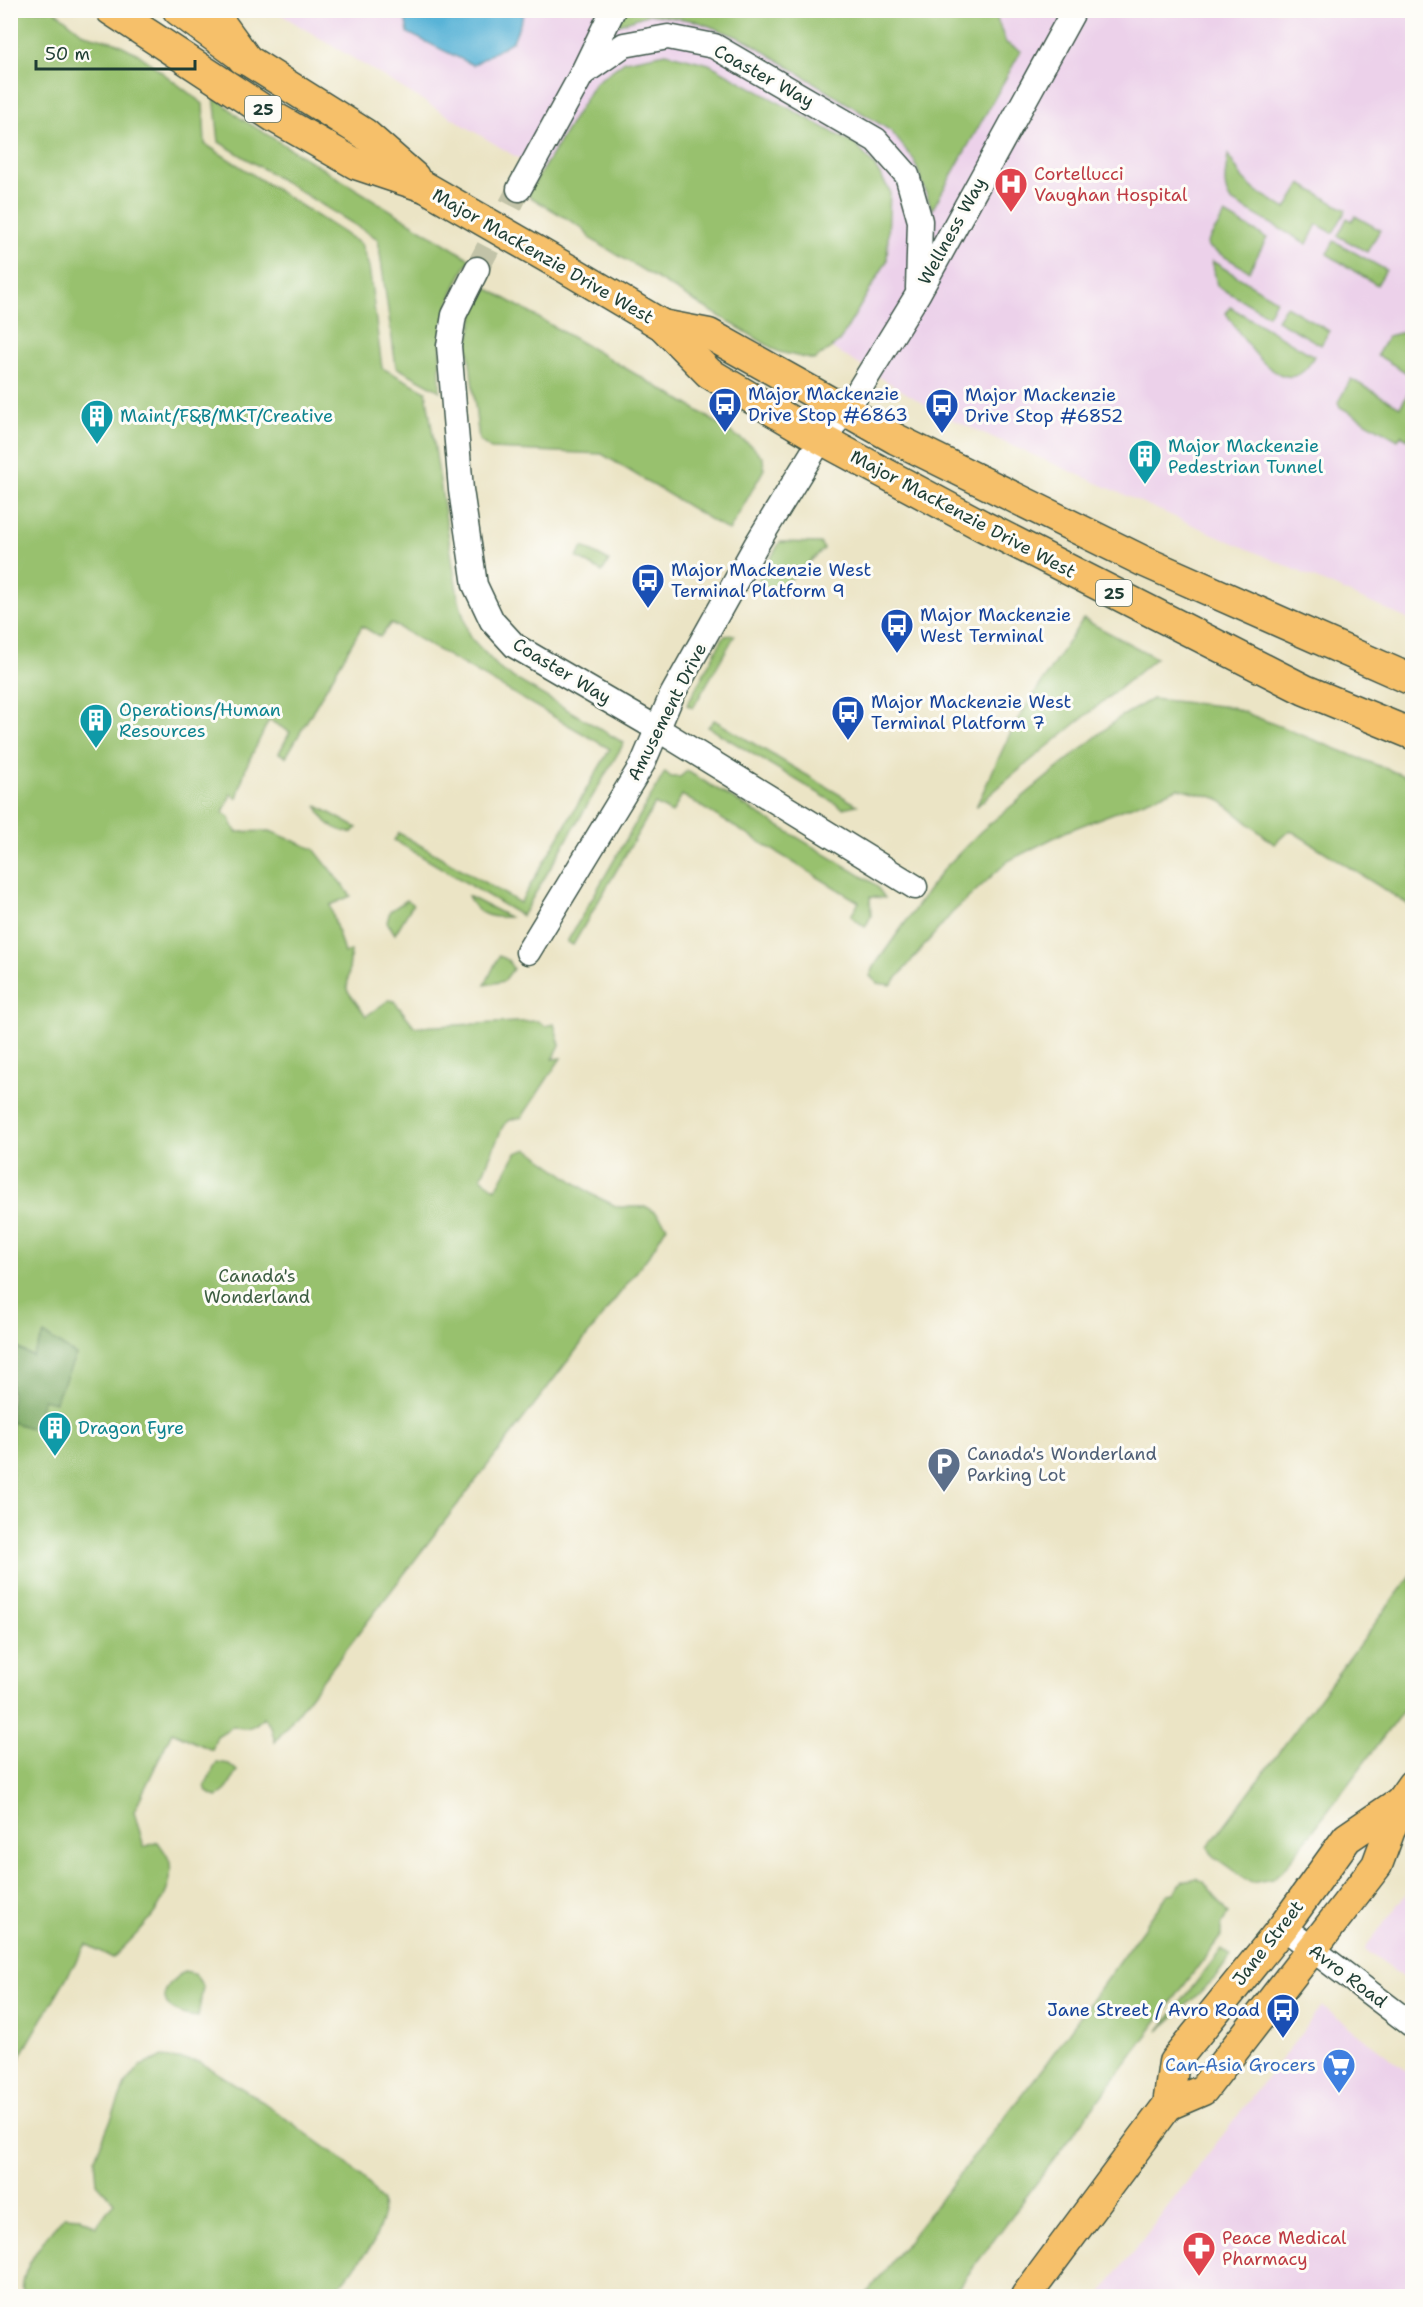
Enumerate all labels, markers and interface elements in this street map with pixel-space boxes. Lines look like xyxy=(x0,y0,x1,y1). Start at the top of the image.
scale bar xyxy=(36,33,195,71)
street label: Coaster Way xyxy=(710,39,818,113)
text: 50 m xyxy=(45,42,90,66)
road number: 25 xyxy=(245,96,281,122)
place label: Cortellucci Vaughan Hospital xyxy=(1034,162,1188,207)
hospital icon: Cortellucci Vaughan Hospital xyxy=(993,166,1029,213)
street label: Wellness Way xyxy=(913,173,991,289)
street label: Major MacKenzie Drive West xyxy=(428,183,658,329)
place label: Major Mackenzie Drive Stop #6863 xyxy=(748,382,908,427)
place label: Major Mackenzie Drive Stop #6852 xyxy=(965,383,1123,428)
bus stop icon: Major Mackenzie Drive Stop #6863 xyxy=(707,386,743,433)
bus stop icon: Major Mackenzie Drive Stop #6852 xyxy=(924,387,960,434)
building icon: Maint/F&B/MKT/Creative xyxy=(79,398,115,445)
place label: Maint/F&B/MKT/Creative xyxy=(120,404,333,428)
place label: Major Mackenzie Pedestrian Tunnel xyxy=(1168,434,1324,479)
building icon: Major Mackenzie Pedestrian Tunnel xyxy=(1127,438,1163,485)
street label: Major MacKenzie Drive West xyxy=(846,444,1080,584)
place label: Major Mackenzie West Terminal Platform 9 xyxy=(671,558,871,603)
bus stop icon: Major Mackenzie West Terminal Platform 9 xyxy=(630,562,666,609)
road number: 25 xyxy=(1096,580,1132,606)
place label: Major Mackenzie West Terminal xyxy=(920,603,1071,648)
bus stop icon: Major Mackenzie West Terminal xyxy=(879,607,915,654)
street label: Coaster Way xyxy=(508,632,616,710)
street label: Amusement Drive xyxy=(622,639,712,785)
place label: Major Mackenzie West Terminal Platform 7 xyxy=(871,690,1071,735)
bus stop icon: Major Mackenzie West Terminal Platform 7 xyxy=(830,694,866,741)
place label: Operations/Human Resources xyxy=(119,698,281,743)
building icon: Operations/Human Resources xyxy=(78,702,114,749)
park label: Canada's Wonderland xyxy=(204,1264,310,1309)
building icon: Dragon Fyre xyxy=(37,1410,73,1457)
place label: Dragon Fyre xyxy=(78,1416,184,1440)
place label: Canada's Wonderland Parking Lot xyxy=(967,1442,1157,1487)
parking icon: Canada's Wonderland Parking Lot xyxy=(926,1446,962,1493)
street label: Jane Street xyxy=(1227,1895,1309,1991)
street label: Avro Road xyxy=(1304,1939,1392,2013)
bus stop icon: Jane Street / Avro Road xyxy=(1265,1992,1301,2039)
place label: Jane Street / Avro Road xyxy=(1047,1998,1260,2022)
supermarket icon: Can-Asia Grocers xyxy=(1321,2047,1357,2094)
place label: Can-Asia Grocers xyxy=(1165,2053,1316,2077)
place label: Peace Medical Pharmacy xyxy=(1222,2226,1347,2271)
pharmacy icon: Peace Medical Pharmacy xyxy=(1181,2230,1217,2277)

